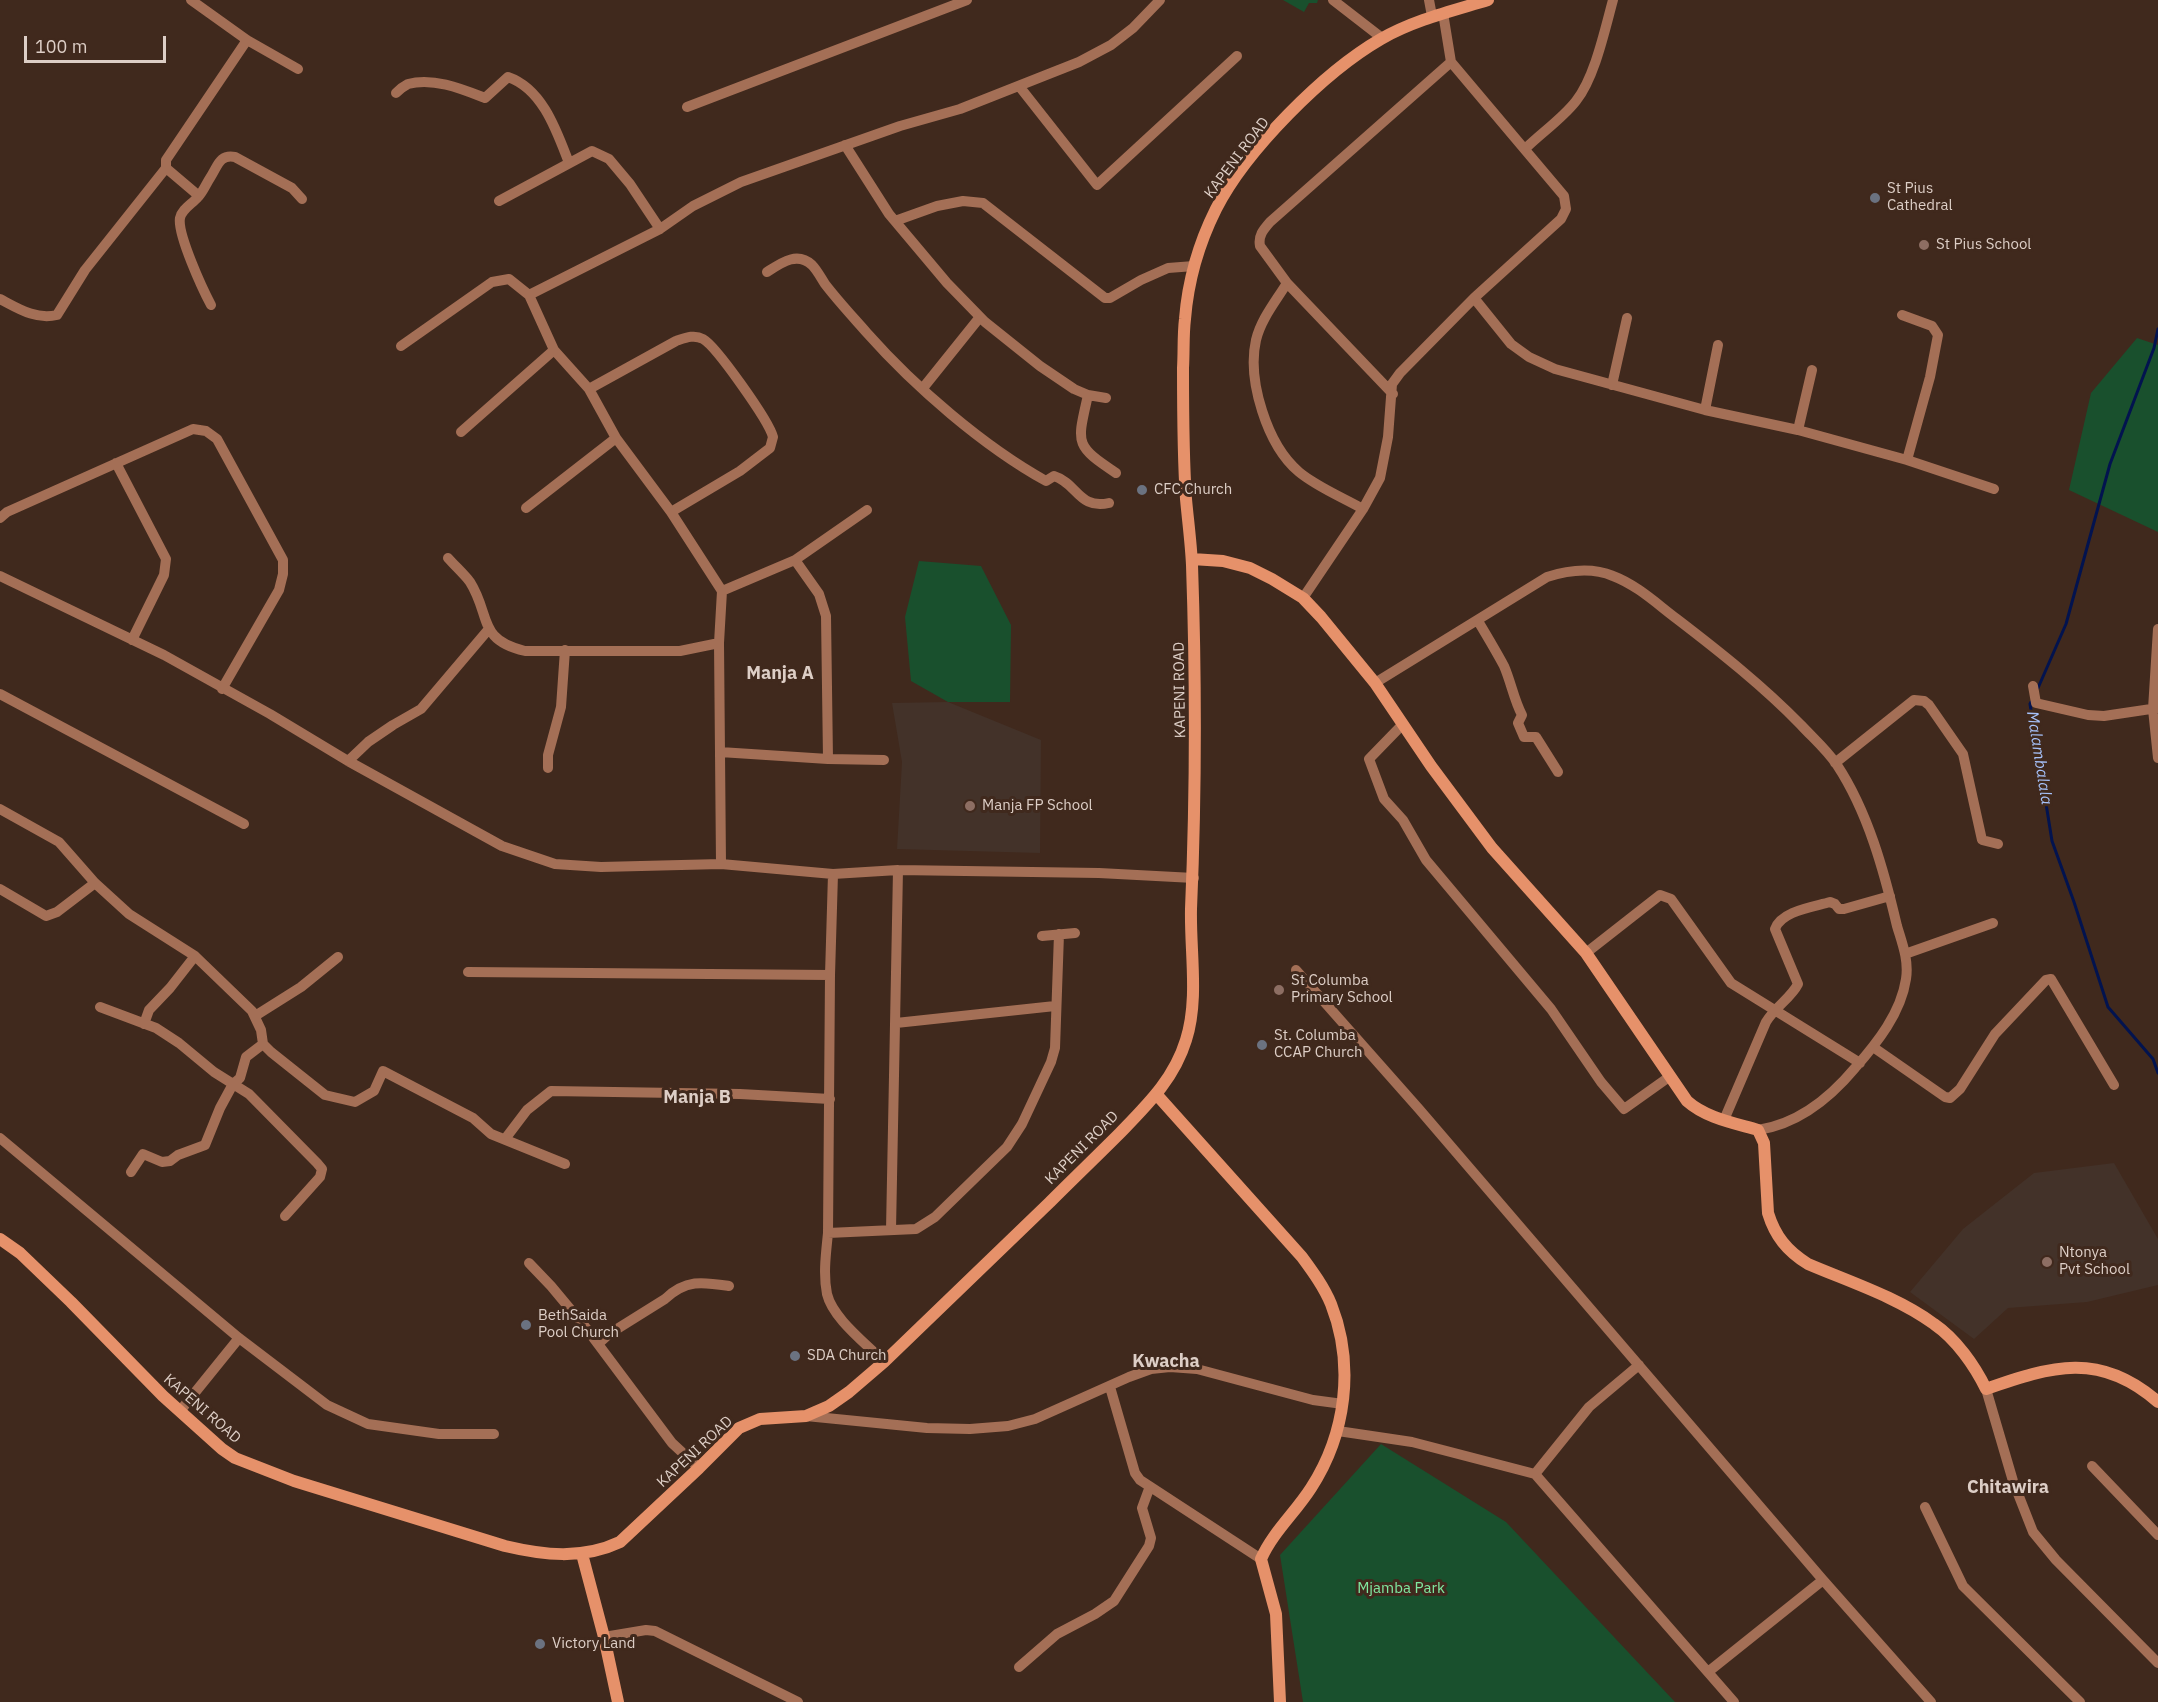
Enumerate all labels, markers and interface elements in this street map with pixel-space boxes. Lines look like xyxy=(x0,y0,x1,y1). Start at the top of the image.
scale bar xyxy=(27,24,170,62)
text: 100 m xyxy=(35,35,87,58)
street label: KAPENI ROAD xyxy=(1201,114,1273,202)
place label: St Pius Cathedral xyxy=(1887,180,1953,215)
marker: St Pius Cathedral xyxy=(1868,191,1882,205)
place label: St Pius School xyxy=(1936,236,2031,254)
marker: St Pius School xyxy=(1917,238,1931,252)
place label: CFC Church xyxy=(1154,481,1232,499)
marker: CFC Church xyxy=(1135,483,1149,497)
street label: KAPENI ROAD xyxy=(1170,642,1190,738)
district label: Manja A xyxy=(746,663,814,685)
water label: Malambalala xyxy=(2022,710,2056,806)
place label: Manja FP School xyxy=(982,797,1093,815)
marker: Manja FP School xyxy=(963,799,977,813)
place label: St Columba Primary School xyxy=(1291,972,1393,1007)
marker: St Columba Primary School xyxy=(1272,983,1286,997)
place label: St. Columba CCAP Church xyxy=(1274,1027,1363,1062)
marker: St. Columba CCAP Church xyxy=(1255,1038,1269,1052)
district label: Manja B xyxy=(663,1087,731,1109)
street label: KAPENI ROAD xyxy=(1041,1107,1123,1189)
place label: Ntonya Pvt School xyxy=(2059,1244,2130,1279)
marker: Ntonya Pvt School xyxy=(2040,1255,2054,1269)
place label: BethSaida Pool Church xyxy=(538,1307,619,1342)
marker: BethSaida Pool Church xyxy=(519,1318,533,1332)
place label: SDA Church xyxy=(807,1347,887,1365)
marker: SDA Church xyxy=(788,1349,802,1363)
district label: Kwacha xyxy=(1132,1351,1200,1373)
street label: KAPENI ROAD xyxy=(160,1371,244,1447)
street label: KAPENI ROAD xyxy=(654,1412,736,1492)
district label: Chitawira xyxy=(1967,1477,2049,1499)
park label: Mjamba Park xyxy=(1357,1580,1445,1598)
place label: Victory Land xyxy=(552,1635,635,1653)
marker: Victory Land xyxy=(533,1637,547,1651)

